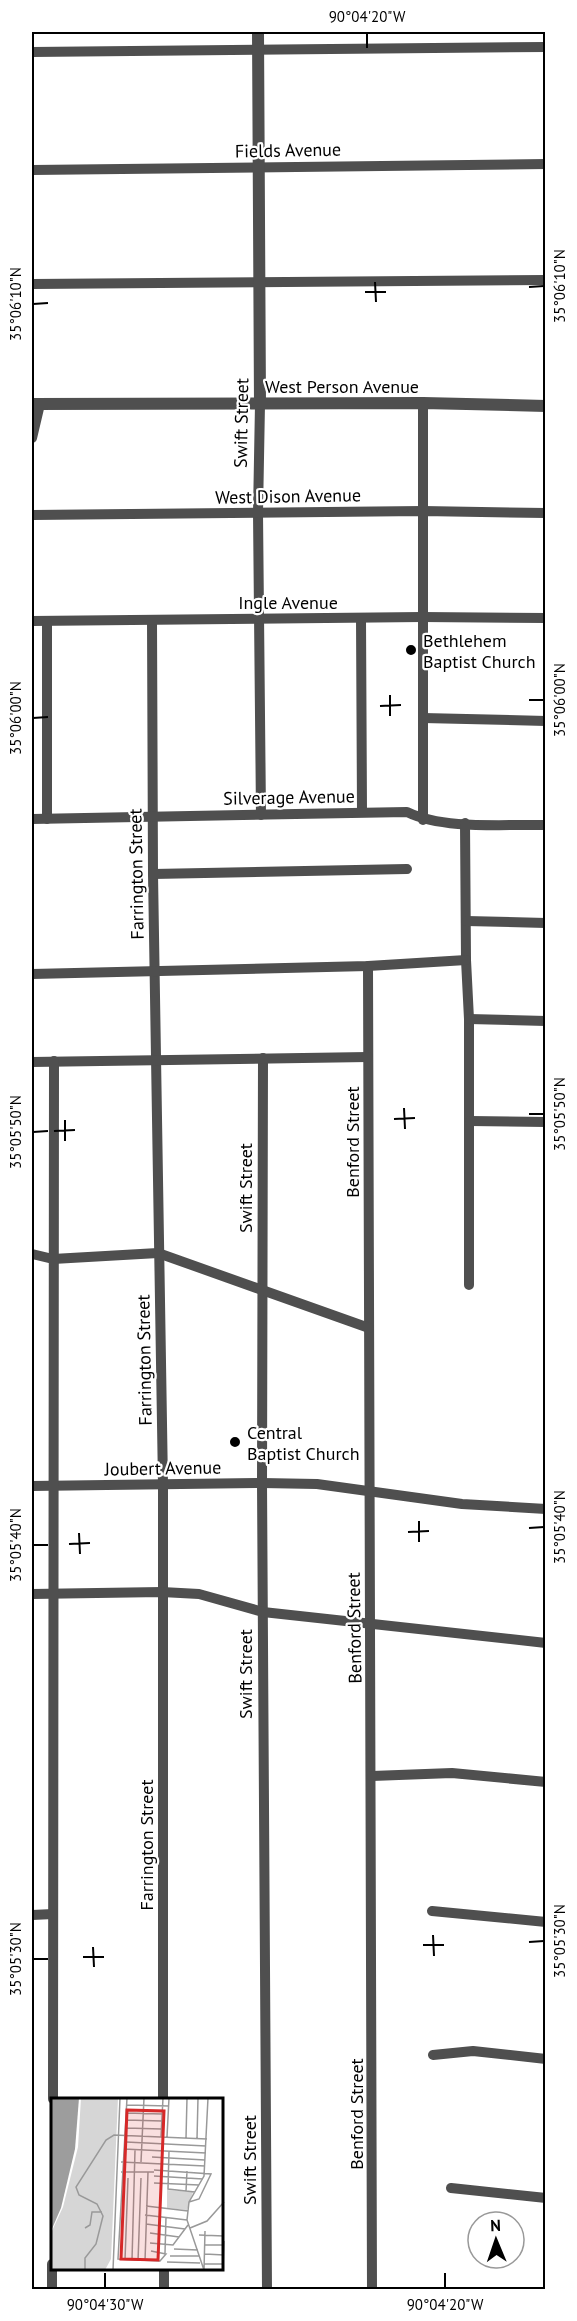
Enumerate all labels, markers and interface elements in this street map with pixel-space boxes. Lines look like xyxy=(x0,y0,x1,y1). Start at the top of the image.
text: 90°04'20"W xyxy=(329,7,406,26)
street label: Fields Avenue xyxy=(235,138,341,162)
text: 35°06'10"N xyxy=(550,249,569,323)
text: 35°06'10"N xyxy=(6,267,25,341)
street label: West Person Avenue xyxy=(265,375,419,398)
street label: Swift Street xyxy=(229,378,253,468)
street label: West Dison Avenue xyxy=(215,483,361,509)
street label: Ingle Avenue xyxy=(238,591,338,614)
place label: Bethlehem Baptist Church xyxy=(423,629,536,673)
marker: Bethlehem Baptist Church xyxy=(404,643,418,657)
text: 35°06'00"N xyxy=(550,663,569,737)
text: 35°06'00"N xyxy=(6,681,25,755)
street label: Silverage Avenue xyxy=(223,784,355,810)
street label: Farrington Street xyxy=(123,808,149,940)
text: 35°05'50"N xyxy=(550,1077,569,1151)
street label: Benford Street xyxy=(341,1086,364,1198)
text: 35°05'50"N xyxy=(6,1095,25,1169)
street label: Swift Street xyxy=(234,1143,257,1233)
street label: Farrington Street xyxy=(131,1294,157,1426)
place label: Central Baptist Church xyxy=(247,1421,360,1465)
marker: Central Baptist Church xyxy=(228,1435,242,1449)
street label: Joubert Avenue xyxy=(103,1455,222,1481)
text: 35°05'40"N xyxy=(550,1490,569,1564)
text: 35°05'40"N xyxy=(6,1508,25,1582)
street label: Benford Street xyxy=(342,1572,366,1684)
street label: Swift Street xyxy=(234,1629,257,1719)
street label: Farrington Street xyxy=(135,1780,158,1911)
text: 35°05'30"N xyxy=(550,1904,569,1978)
text: 35°05'30"N xyxy=(6,1922,25,1996)
street label: Benford Street xyxy=(345,2058,368,2170)
inset map xyxy=(51,2098,224,2270)
street label: Swift Street xyxy=(238,2115,261,2205)
north arrow xyxy=(466,2210,526,2270)
text: N xyxy=(490,2215,501,2235)
text: 90°04'30"W xyxy=(67,2295,144,2314)
text: 90°04'20"W xyxy=(407,2295,484,2314)

